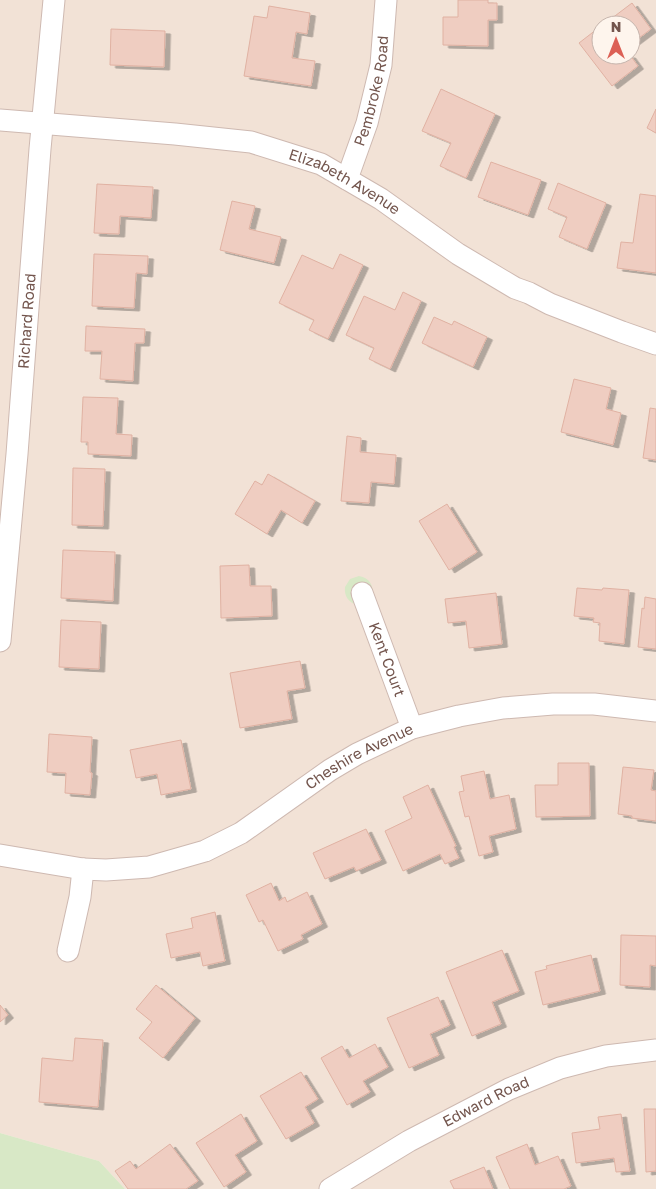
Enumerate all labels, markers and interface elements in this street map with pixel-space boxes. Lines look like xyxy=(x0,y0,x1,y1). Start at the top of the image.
north arrow xyxy=(591,15,641,65)
text: N xyxy=(611,18,621,35)
street label: Pembroke Road xyxy=(350,35,391,148)
street label: Elizabeth Avenue xyxy=(287,144,404,218)
street label: Richard Road xyxy=(13,273,39,369)
street label: Kent Court xyxy=(366,619,410,699)
street label: Cheshire Avenue xyxy=(301,719,416,793)
street label: Edward Road xyxy=(439,1072,531,1130)

